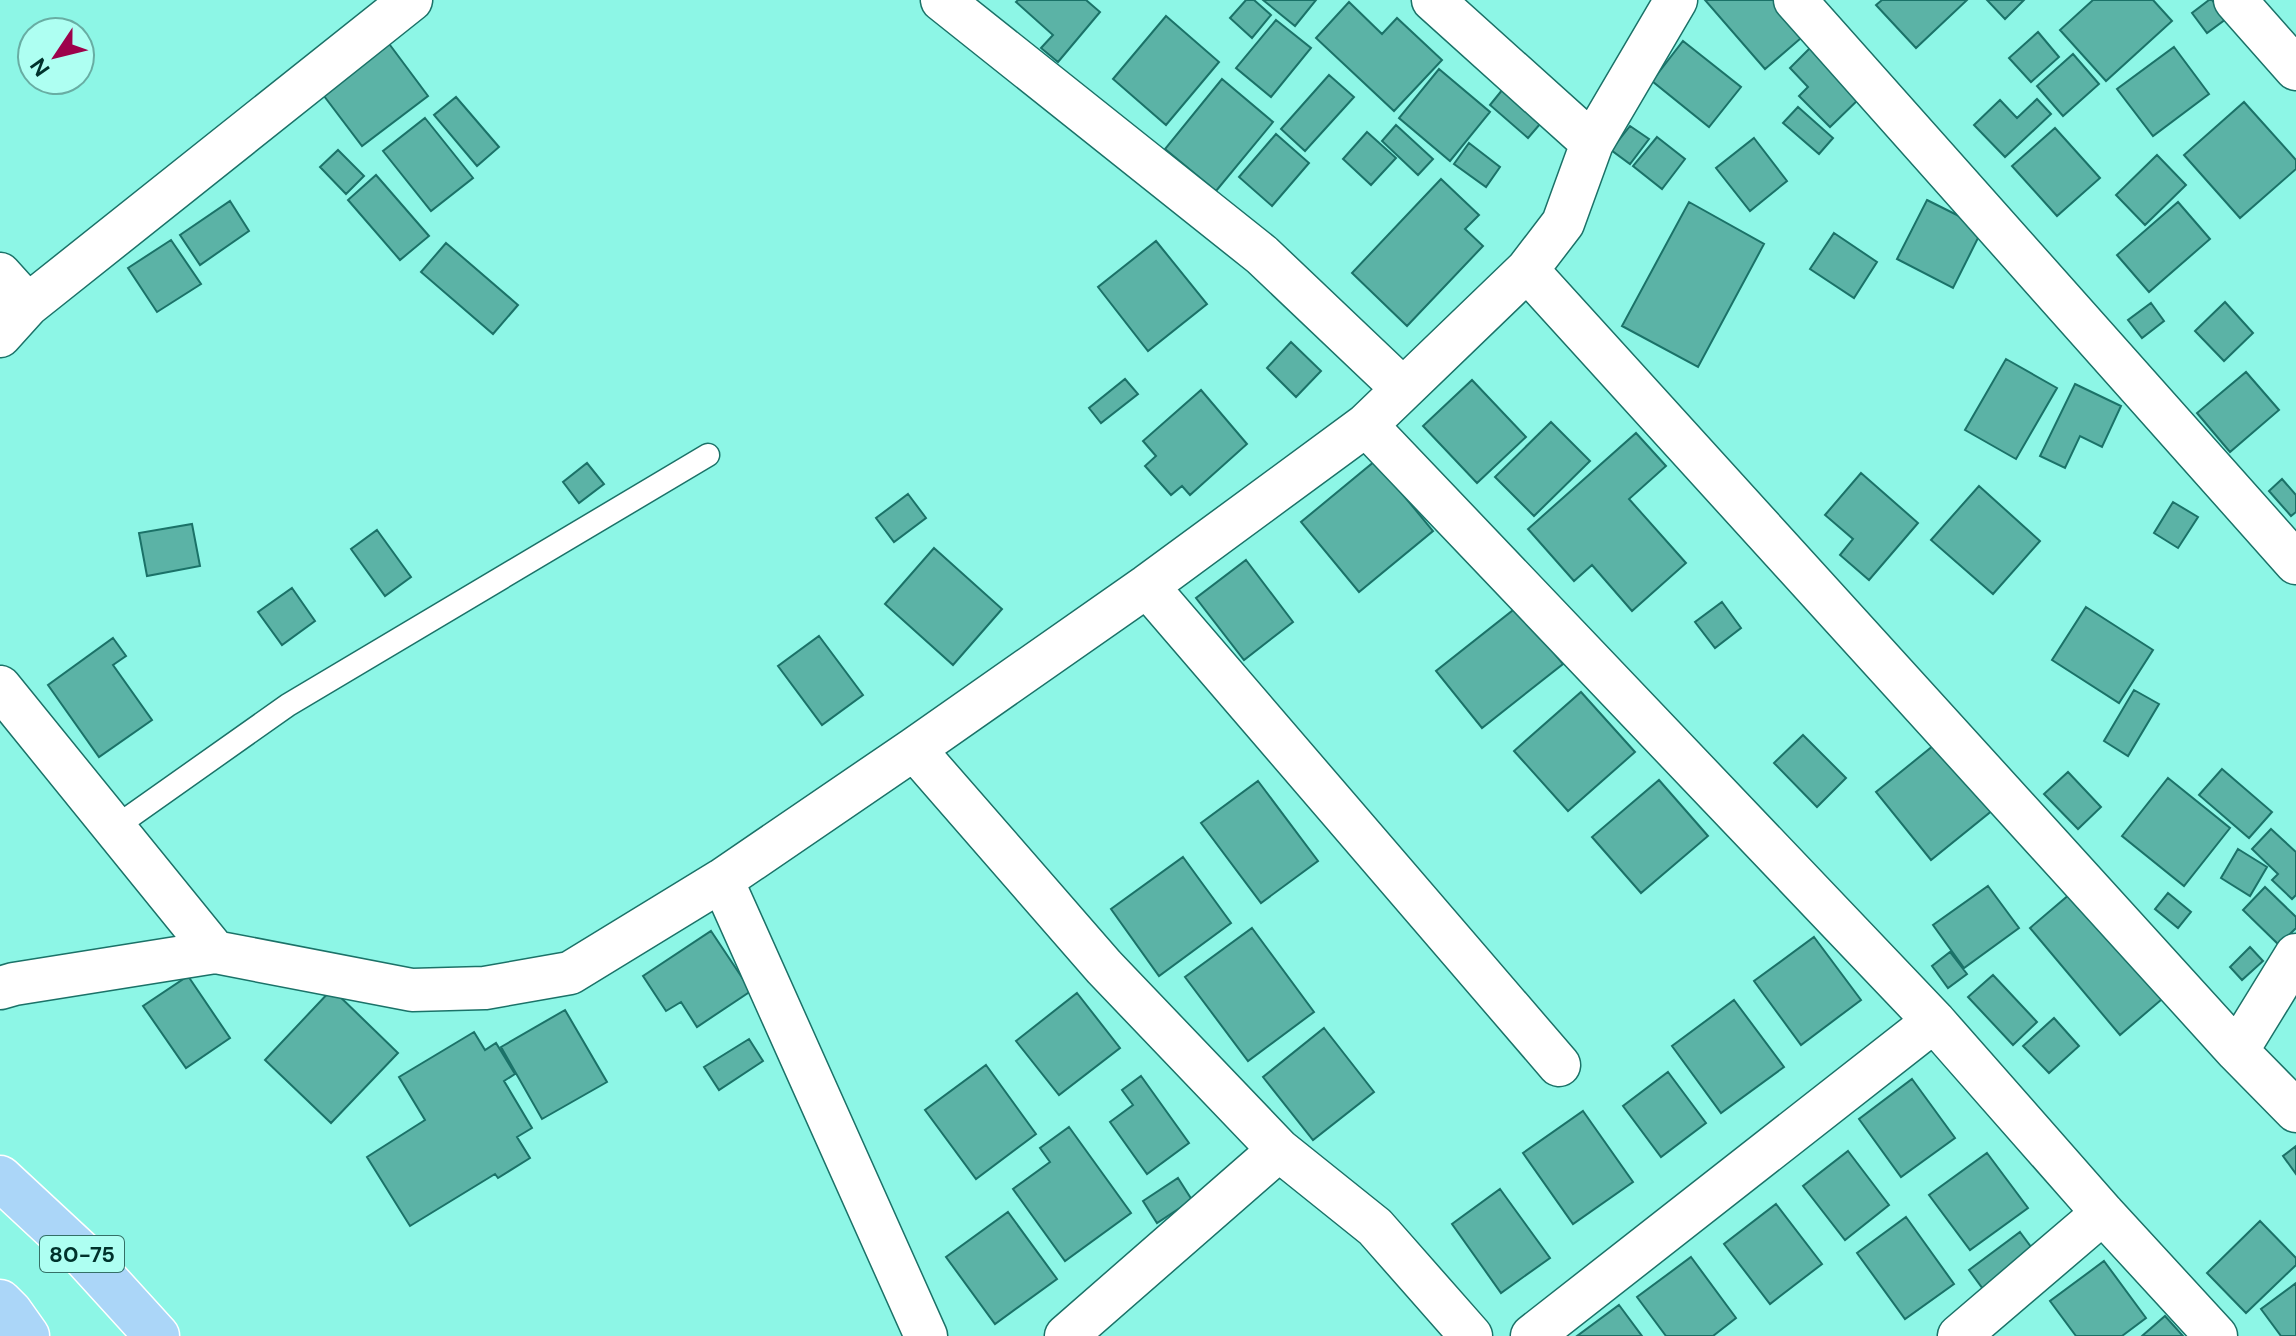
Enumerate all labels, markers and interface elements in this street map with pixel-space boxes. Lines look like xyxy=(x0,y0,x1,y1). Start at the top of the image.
north arrow xyxy=(16,16,96,96)
text: N xyxy=(24,52,57,82)
road number: 80-75 xyxy=(40,1236,124,1272)

